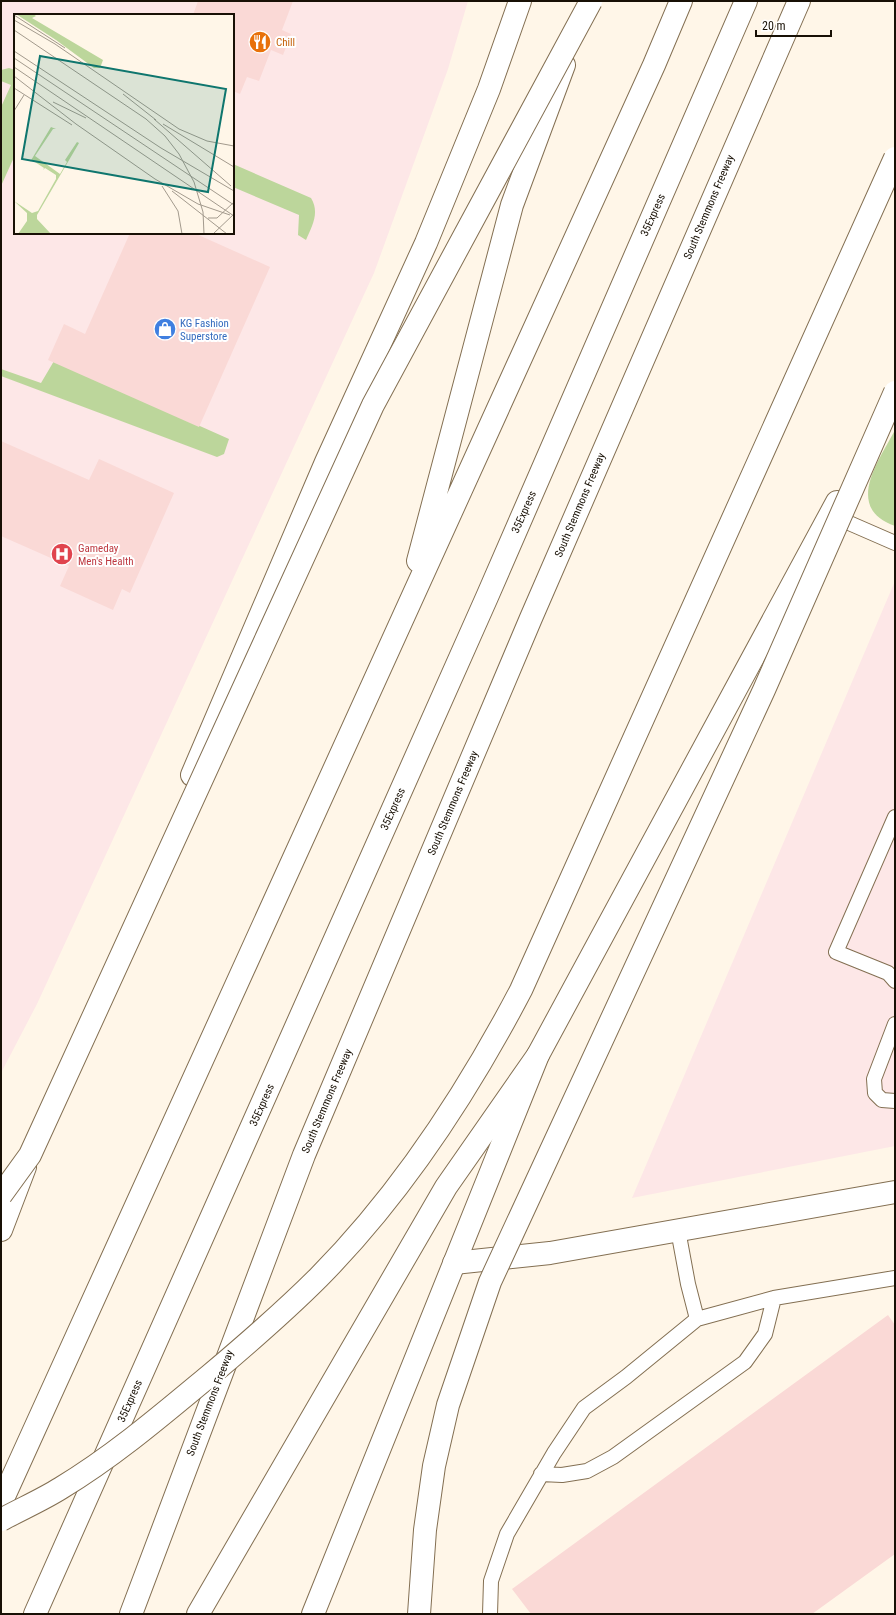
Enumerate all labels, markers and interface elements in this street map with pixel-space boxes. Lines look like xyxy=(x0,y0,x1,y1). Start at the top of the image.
scale bar xyxy=(756,12,831,38)
inset map xyxy=(14,14,234,234)
text: 20 m xyxy=(762,19,786,33)
restaurant icon: Chill xyxy=(247,29,273,55)
place label: Chill xyxy=(276,36,295,49)
street label: South Stemmons Freeway xyxy=(681,152,737,261)
street label: 35Express xyxy=(638,192,668,238)
shop icon: KG Fashion Superstore xyxy=(152,316,178,342)
place label: KG Fashion Superstore xyxy=(180,317,229,343)
street label: South Stemmons Freeway xyxy=(552,450,608,559)
street label: 35Express xyxy=(509,489,539,535)
hospital icon: Gameday Men's Health xyxy=(49,541,75,567)
place label: Gameday Men's Health xyxy=(78,542,134,568)
street label: South Stemmons Freeway xyxy=(425,748,481,857)
street label: 35Express xyxy=(378,786,408,832)
street label: South Stemmons Freeway xyxy=(299,1046,355,1155)
street label: 35Express xyxy=(247,1082,277,1128)
street label: South Stemmons Freeway xyxy=(184,1348,236,1458)
street label: 35Express xyxy=(115,1378,145,1424)

